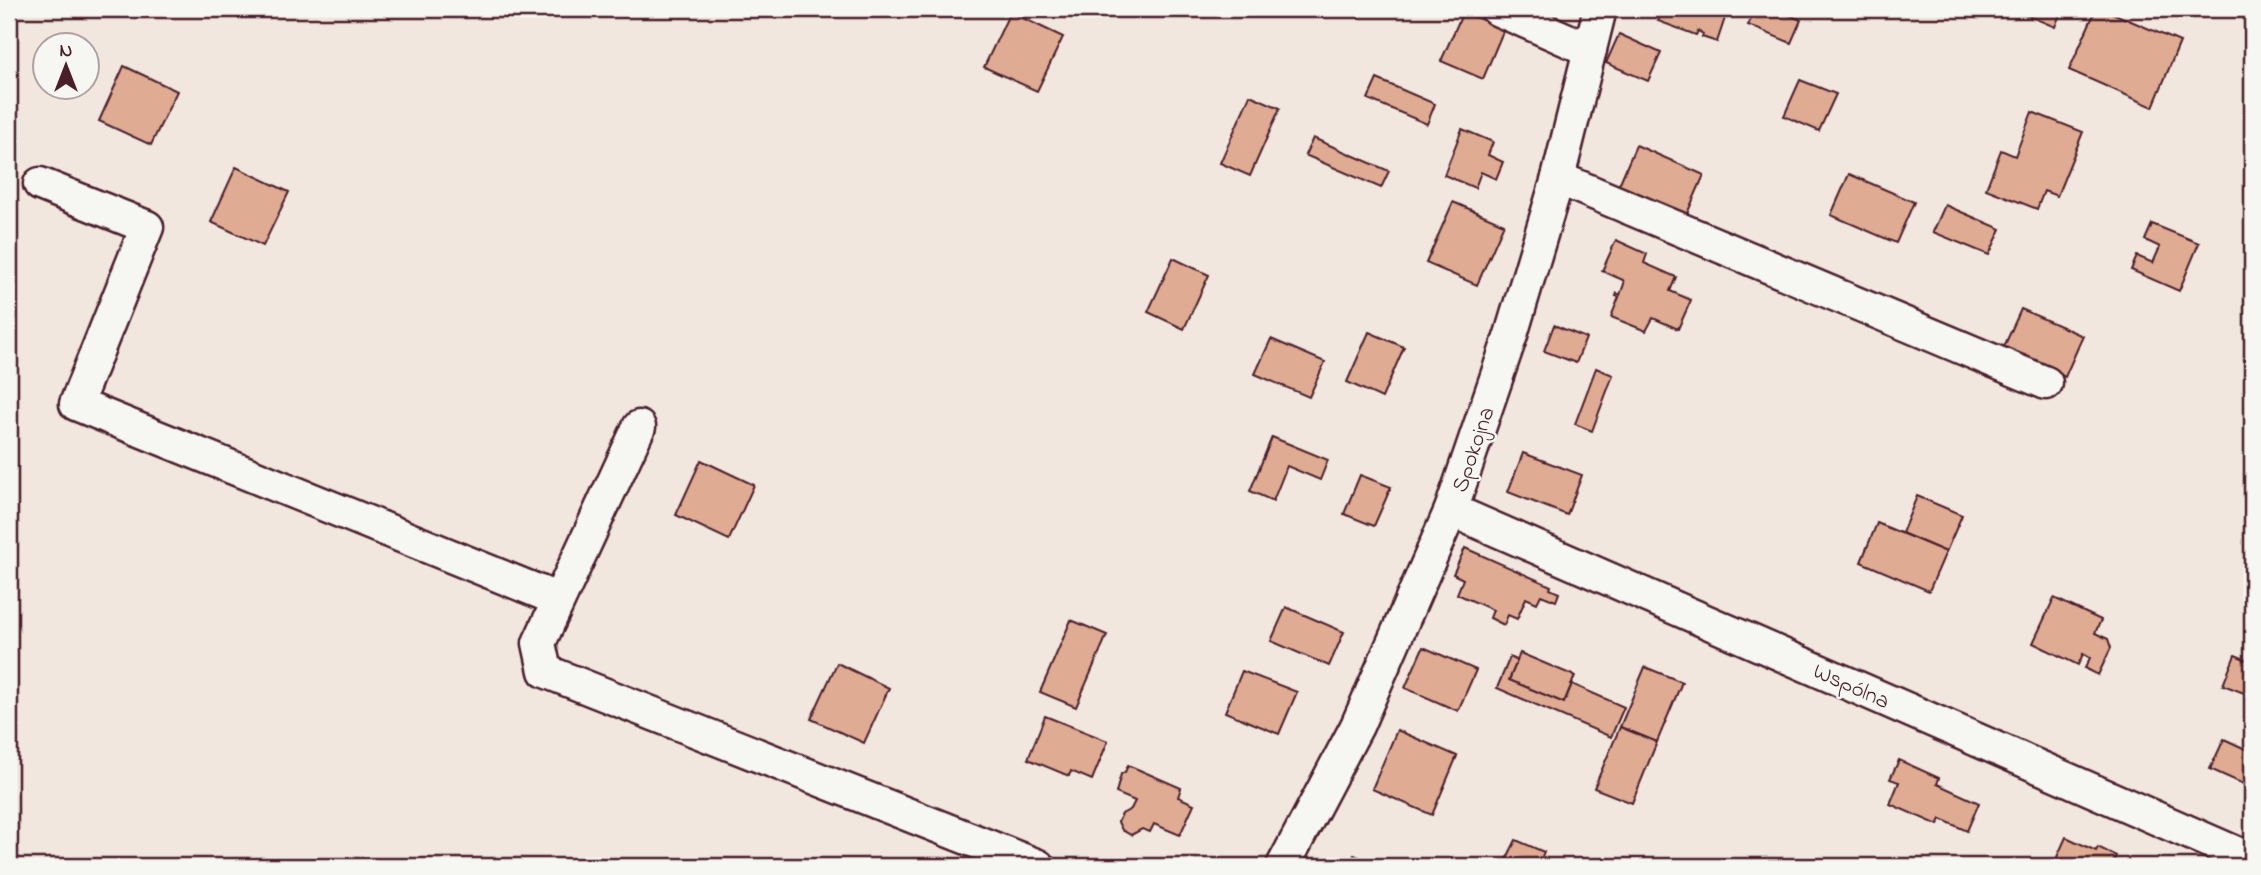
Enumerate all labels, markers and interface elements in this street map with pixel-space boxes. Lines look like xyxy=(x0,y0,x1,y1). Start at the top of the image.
north arrow xyxy=(32,32,102,102)
text: N xyxy=(60,38,73,65)
street label: Spokojna xyxy=(1444,403,1504,497)
street label: Wspólna xyxy=(1807,656,1895,719)

